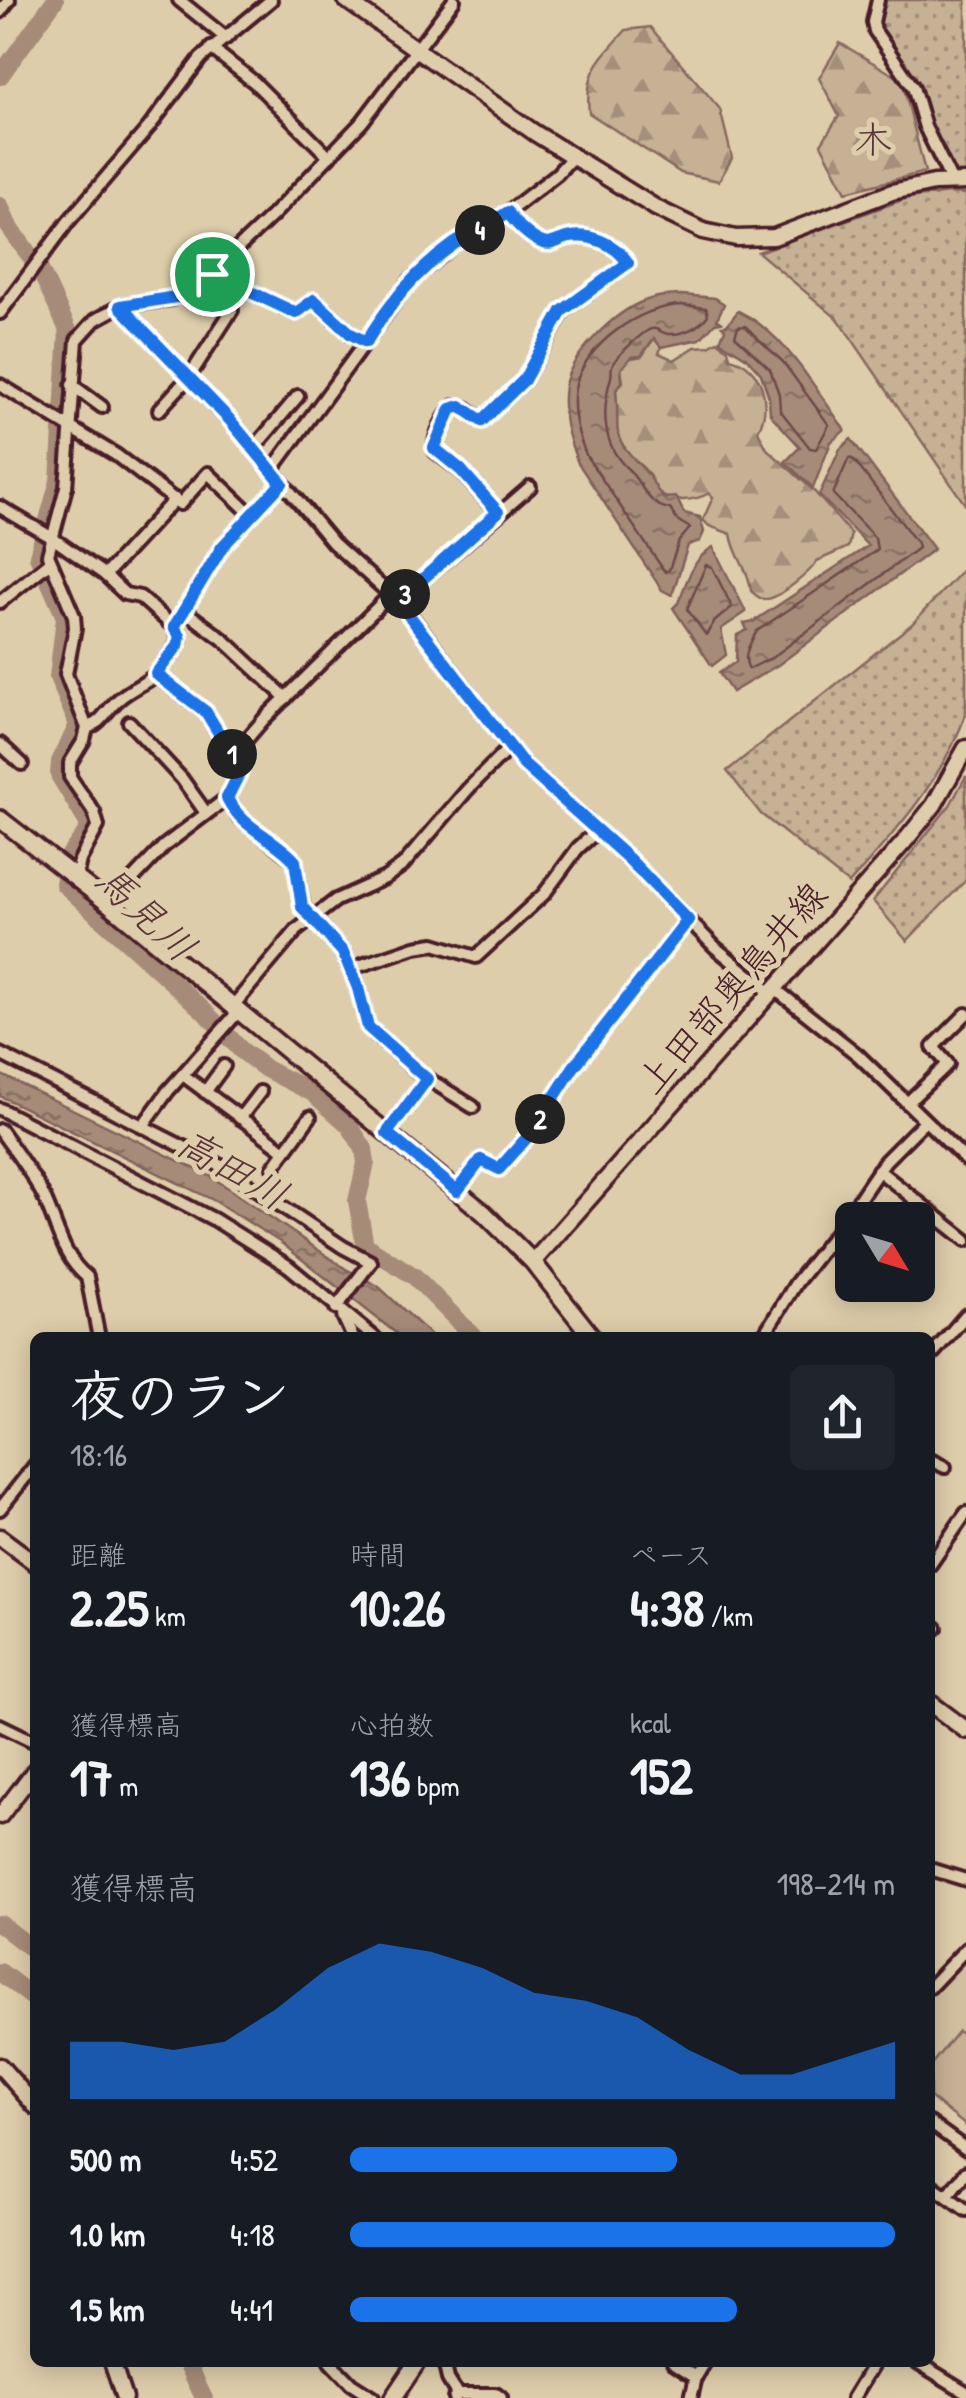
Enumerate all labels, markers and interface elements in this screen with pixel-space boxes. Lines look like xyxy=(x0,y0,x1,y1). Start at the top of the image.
park label: 木 xyxy=(854,113,892,165)
pin: 4 xyxy=(455,205,505,255)
text: 4 xyxy=(475,211,485,249)
pin xyxy=(170,232,255,317)
icon: arrive xyxy=(185,247,240,302)
pin: 3 xyxy=(380,569,430,619)
text: 3 xyxy=(399,575,411,613)
pin: 1 xyxy=(207,729,257,779)
text: 1 xyxy=(227,735,237,773)
water label: 馬見川 xyxy=(84,852,209,973)
street label: 上田部奥鳥井線 xyxy=(624,870,838,1105)
pin: 2 xyxy=(515,1094,565,1144)
text: 2 xyxy=(533,1100,547,1138)
water label: 高田川 xyxy=(168,1115,299,1222)
north arrow xyxy=(835,1202,935,1302)
map controls xyxy=(835,1202,935,1302)
text: 夜のラン xyxy=(70,1358,290,1432)
button: share xyxy=(790,1365,895,1470)
text: 18:16 xyxy=(70,1433,127,1476)
text: 距離 xyxy=(70,1536,126,1574)
text: 時間 xyxy=(350,1536,406,1574)
text: ペース xyxy=(630,1536,712,1574)
text: 2.25 xyxy=(70,1574,149,1642)
text: 10:26 xyxy=(350,1574,446,1642)
text: 4:38 xyxy=(630,1574,704,1642)
text: km xyxy=(149,1597,186,1635)
text: /km xyxy=(704,1597,753,1635)
text: kcal xyxy=(630,1704,671,1742)
text: 獲得標高 xyxy=(70,1706,182,1744)
text: 心拍数 xyxy=(350,1706,434,1744)
text: 152 xyxy=(630,1742,693,1810)
text: 17 xyxy=(70,1744,113,1812)
text: 136 xyxy=(350,1744,411,1812)
text: m xyxy=(113,1767,138,1805)
text: bpm xyxy=(411,1767,460,1805)
text: 198–214 m xyxy=(777,1862,895,1905)
text: 獲得標高 xyxy=(70,1866,198,1909)
text: 500 m xyxy=(70,2138,141,2181)
text: 4:52 xyxy=(230,2138,278,2181)
text: 1.0 km xyxy=(70,2213,145,2256)
text: 4:18 xyxy=(230,2213,275,2256)
text: 1.5 km xyxy=(70,2288,144,2331)
text: 4:41 xyxy=(230,2288,273,2331)

